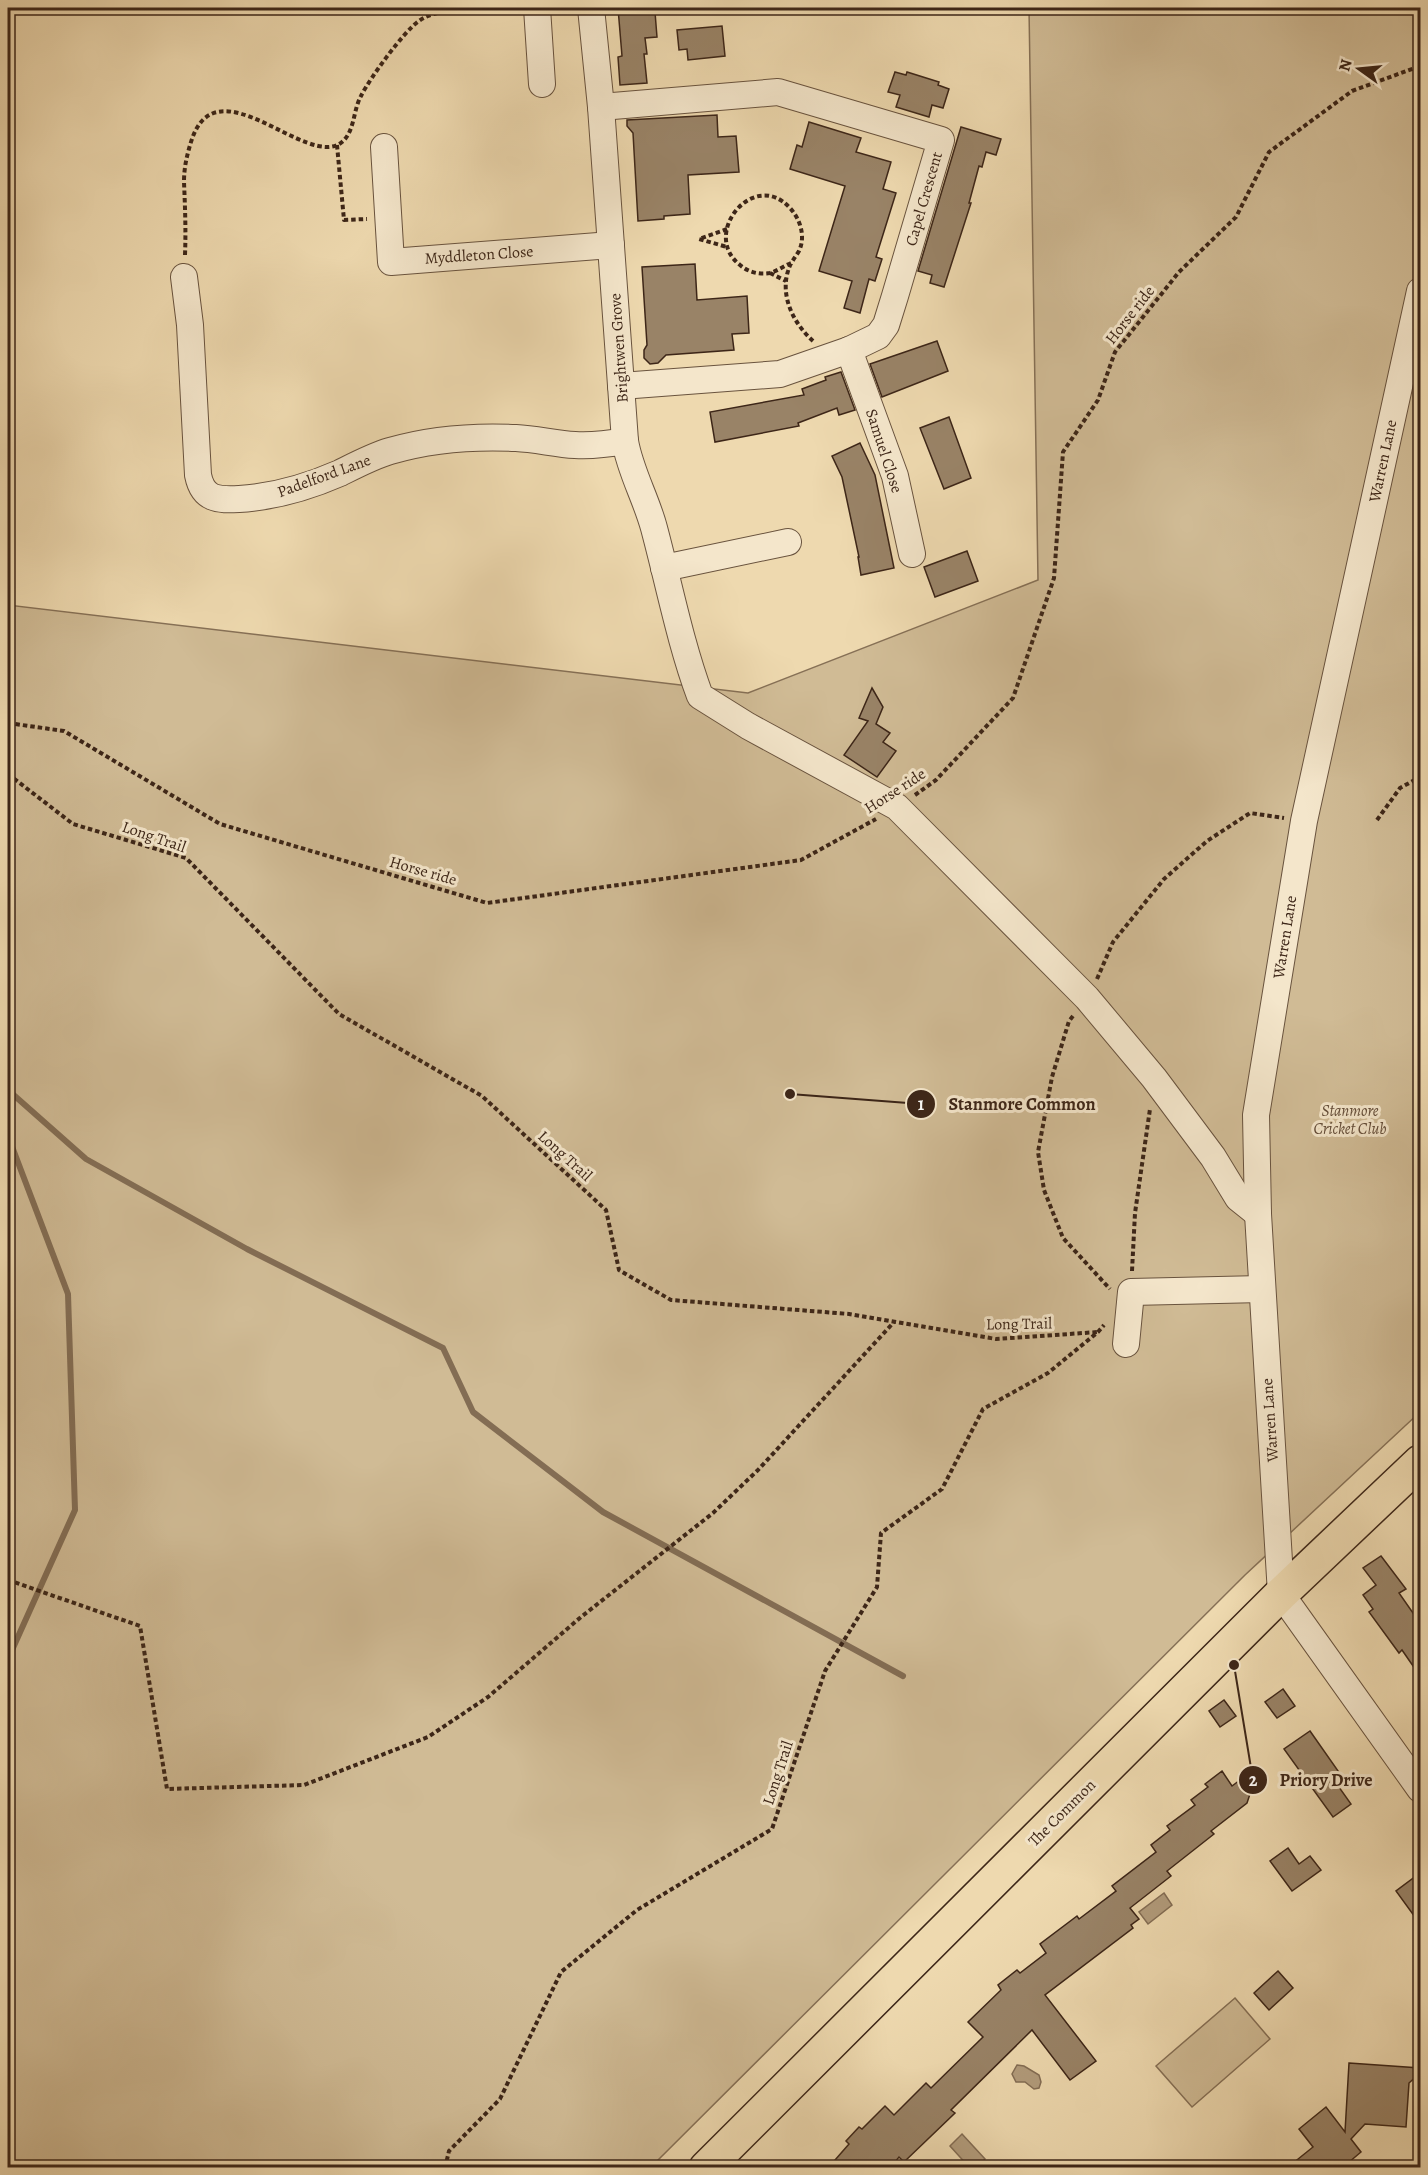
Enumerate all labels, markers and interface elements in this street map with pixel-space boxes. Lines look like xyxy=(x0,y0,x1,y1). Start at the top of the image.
north arrow xyxy=(1329,39,1389,99)
text: N xyxy=(1333,57,1358,74)
street label: Capel Crescent xyxy=(900,149,948,249)
street label: Myddleton Close xyxy=(424,240,534,270)
street label: Horse ride xyxy=(1100,281,1160,349)
street label: Brightwen Grove xyxy=(604,292,634,404)
street label: Samuel Close xyxy=(860,406,908,496)
street label: Warren Lane xyxy=(1363,418,1402,505)
street label: Padelford Lane xyxy=(274,449,374,503)
street label: Horse ride xyxy=(860,763,930,819)
street label: Long Trail xyxy=(119,816,189,858)
street label: Horse ride xyxy=(387,851,459,891)
street label: Warren Lane xyxy=(1267,894,1302,981)
callout: Stanmore Common xyxy=(906,1086,1107,1122)
text: 1 xyxy=(918,1092,925,1116)
text: Stanmore Common xyxy=(948,1092,1096,1116)
park label: Stanmore Cricket Club xyxy=(1313,1100,1387,1140)
street label: Long Trail xyxy=(533,1126,597,1186)
street label: Long Trail xyxy=(986,1312,1052,1336)
street label: Warren Lane xyxy=(1256,1377,1284,1464)
street label: Long Trail xyxy=(757,1738,799,1808)
callout: Priory Drive xyxy=(1238,1762,1385,1798)
text: 2 xyxy=(1249,1768,1258,1792)
text: Priory Drive xyxy=(1280,1768,1372,1792)
street label: The Common xyxy=(1023,1774,1101,1852)

